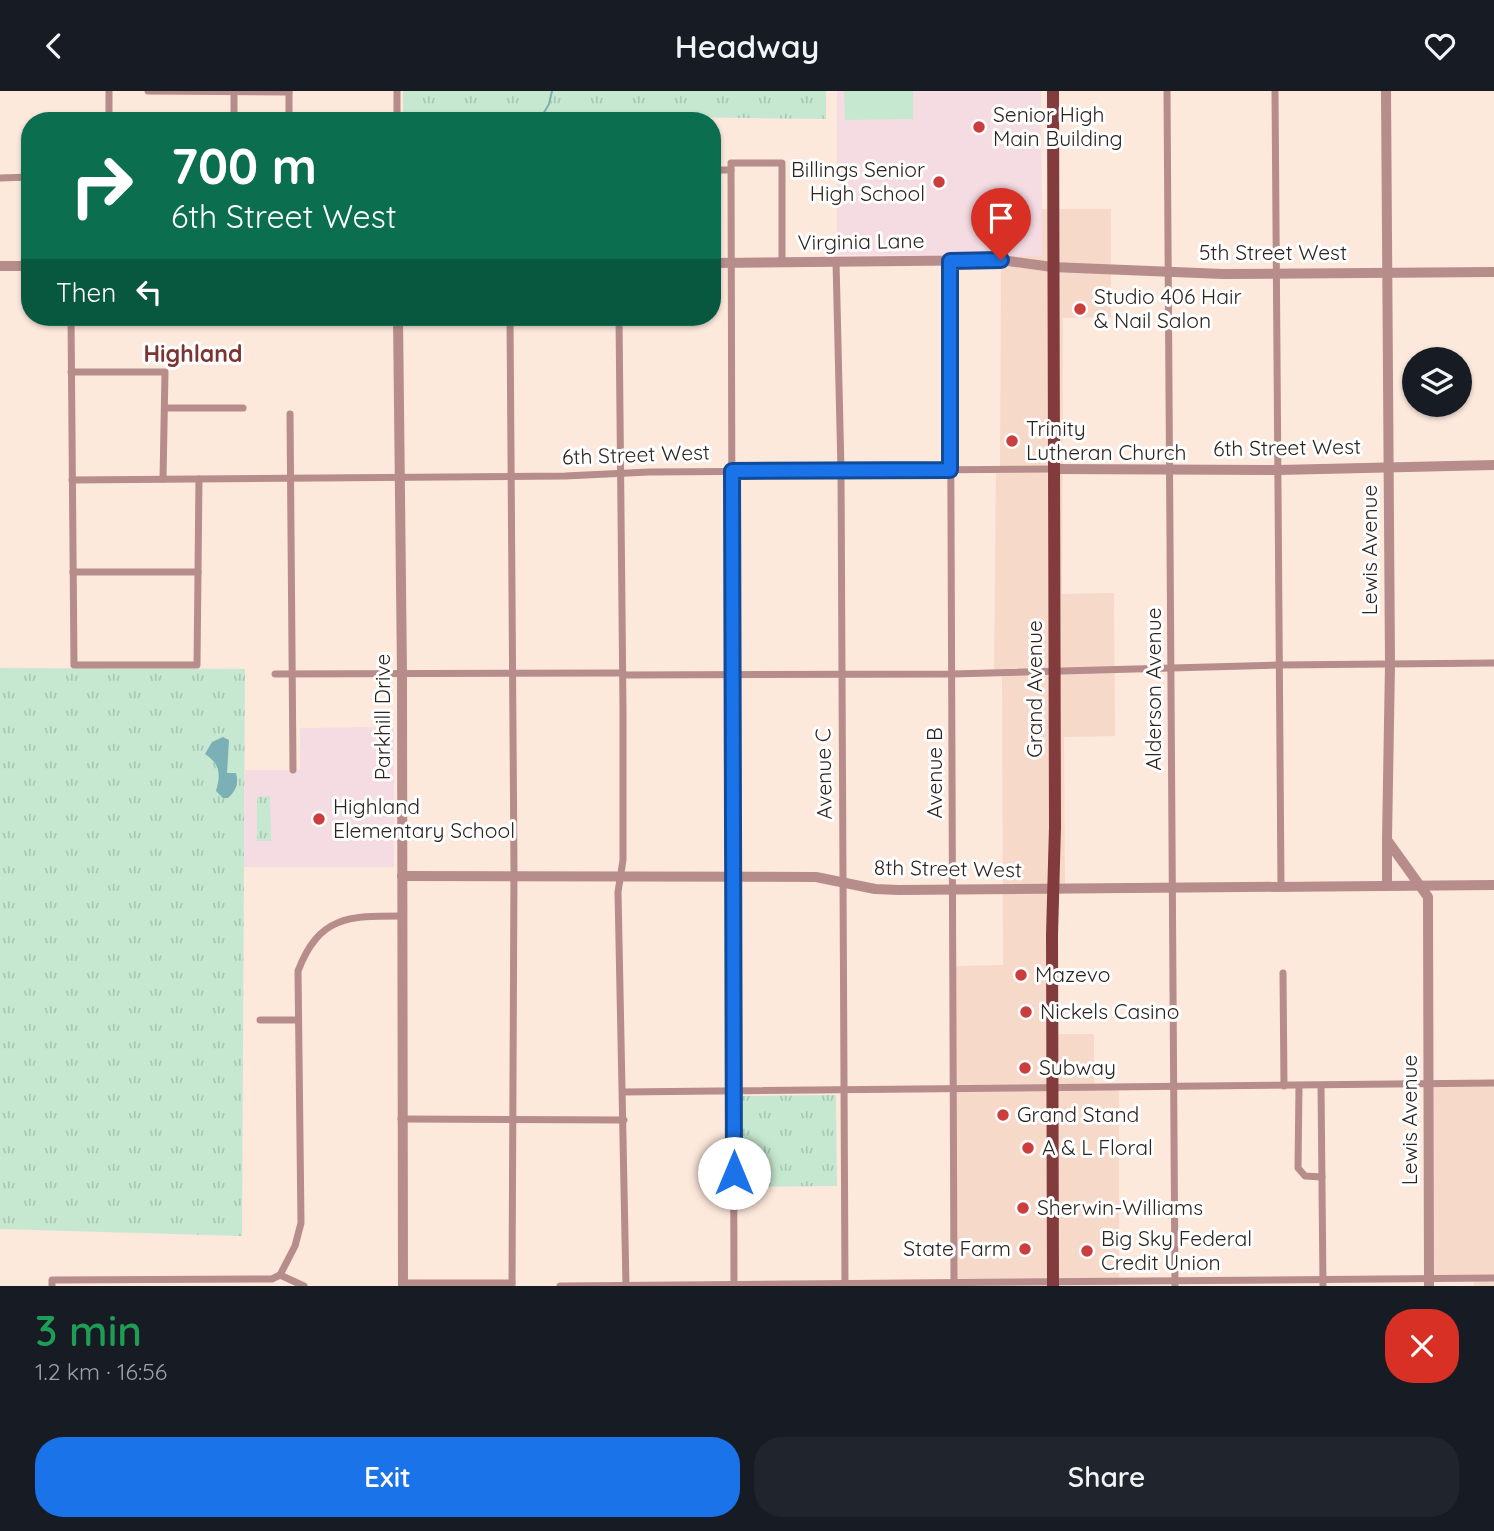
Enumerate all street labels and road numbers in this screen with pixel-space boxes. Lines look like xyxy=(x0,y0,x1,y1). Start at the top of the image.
street label: Virginia Lane xyxy=(797,227,925,255)
street label: 5th Street West xyxy=(1199,239,1347,265)
street label: 6th Street West xyxy=(1213,433,1361,461)
street label: 6th Street West xyxy=(562,438,710,470)
street label: Lewis Avenue xyxy=(1356,485,1382,615)
street label: Alderson Avenue xyxy=(1140,607,1166,771)
street label: Grand Avenue xyxy=(1021,620,1047,758)
street label: Parkhill Drive xyxy=(369,654,395,780)
street label: Avenue B xyxy=(921,727,947,819)
street label: Avenue C xyxy=(809,728,837,820)
street label: 8th Street West xyxy=(874,854,1022,882)
street label: Lewis Avenue xyxy=(1396,1055,1422,1185)

